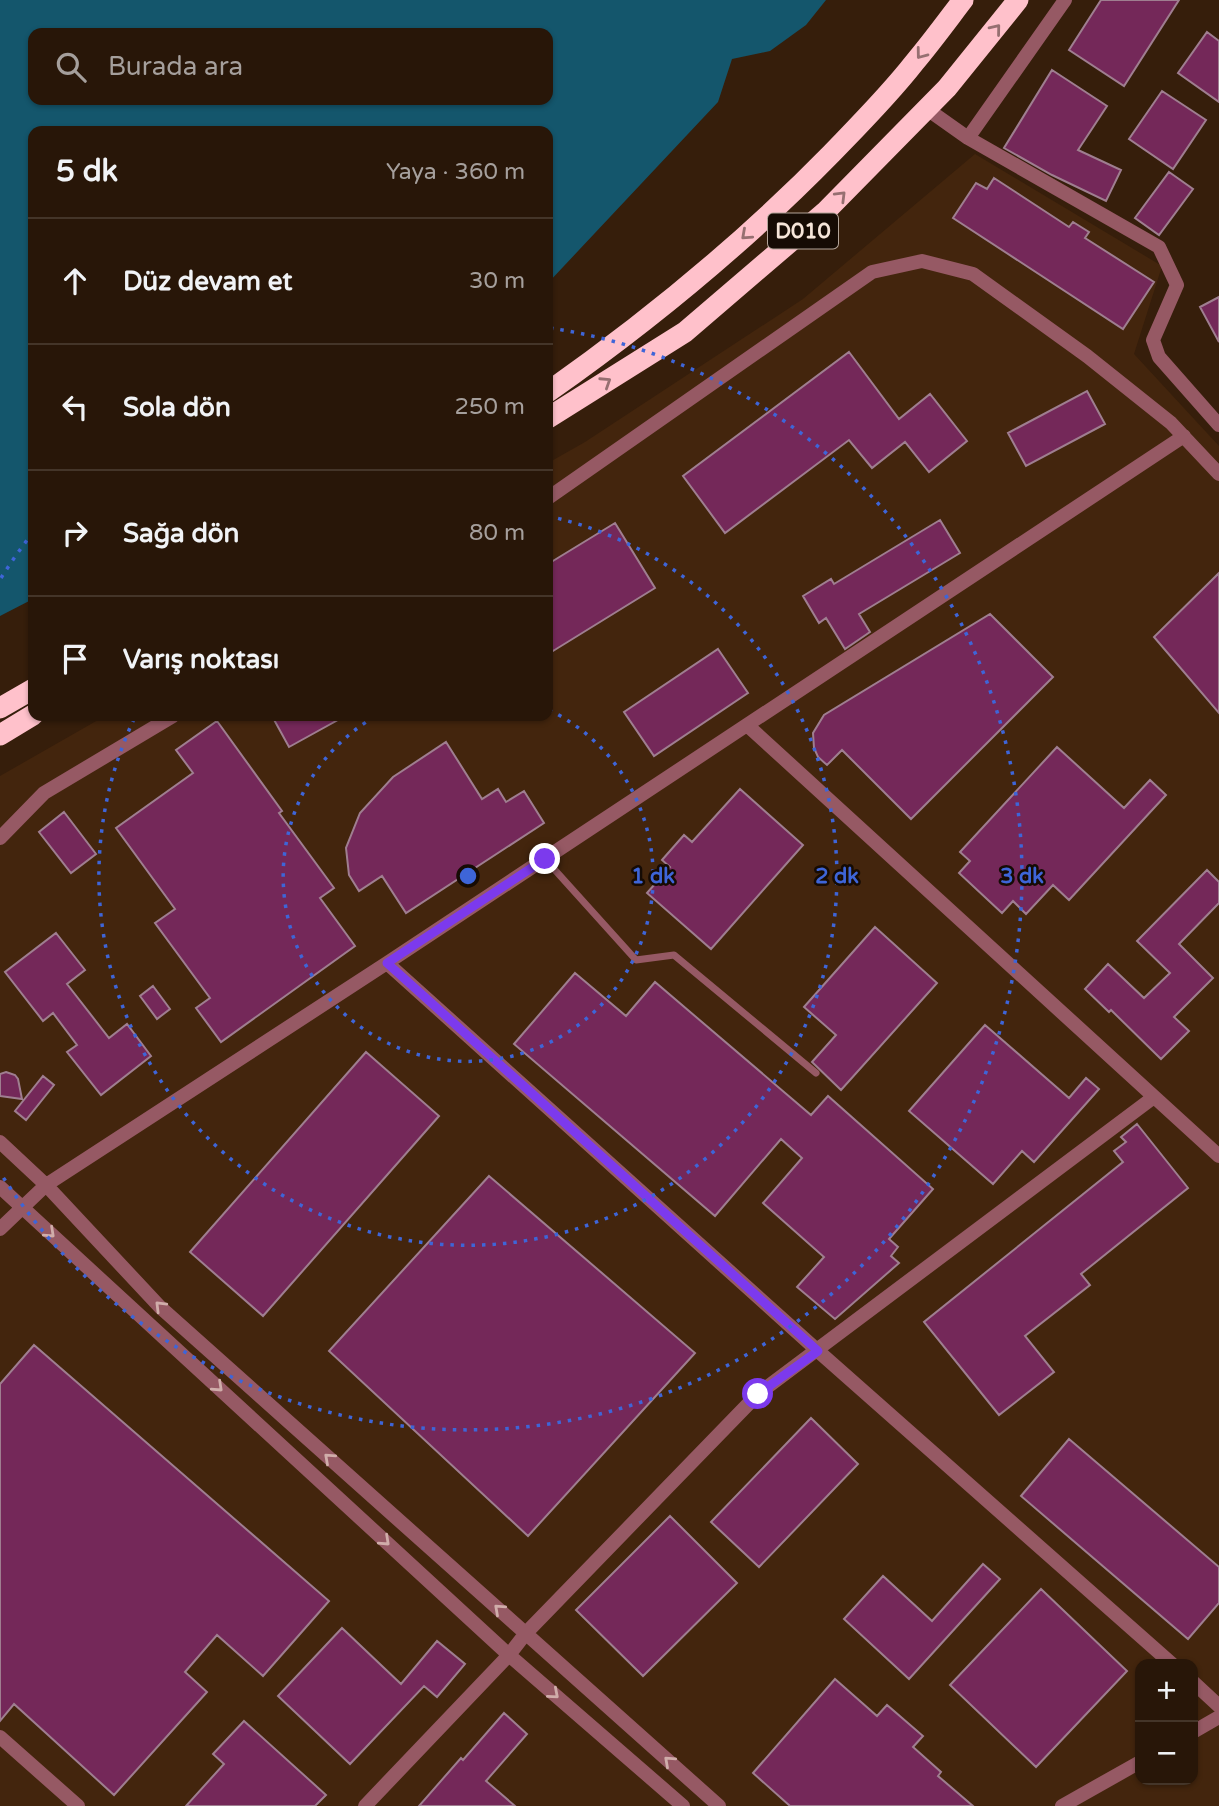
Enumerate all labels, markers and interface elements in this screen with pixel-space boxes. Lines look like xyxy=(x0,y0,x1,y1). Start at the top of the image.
one-way arrow xyxy=(987,25,1000,37)
search box xyxy=(28,28,553,105)
one-way arrow xyxy=(917,47,930,59)
icon: search xyxy=(52,48,90,86)
text: Burada ara xyxy=(108,51,243,82)
text: 5 dk xyxy=(56,153,118,190)
text: Yaya · 360 m xyxy=(386,158,525,186)
one-way arrow xyxy=(833,191,846,204)
road number: D010 xyxy=(768,214,838,248)
one-way arrow xyxy=(741,227,754,239)
icon: ahead xyxy=(56,262,94,300)
text: Düz devam et xyxy=(123,266,292,297)
text: 30 m xyxy=(469,267,525,295)
one-way arrow xyxy=(598,378,611,391)
icon: left xyxy=(56,388,94,426)
text: Sola dön xyxy=(123,392,231,423)
text: 250 m xyxy=(455,393,525,421)
icon: right xyxy=(56,514,94,552)
text: Sağa dön xyxy=(123,518,239,549)
text: 80 m xyxy=(469,519,525,547)
icon: arrive xyxy=(56,640,94,678)
text: Varış noktası xyxy=(123,644,279,675)
route end xyxy=(529,843,560,874)
centre of rings xyxy=(456,864,480,888)
text: 1 dk xyxy=(631,864,675,889)
text: 2 dk xyxy=(815,864,859,889)
text: 3 dk xyxy=(1000,864,1044,889)
one-way arrow xyxy=(42,1225,55,1237)
one-way arrow xyxy=(155,1301,168,1314)
route start xyxy=(742,1378,773,1409)
one-way arrow xyxy=(210,1379,223,1391)
one-way arrow xyxy=(324,1453,337,1466)
one-way arrow xyxy=(377,1533,390,1545)
one-way arrow xyxy=(494,1605,507,1617)
map controls xyxy=(1135,1659,1198,1785)
button: + xyxy=(1135,1659,1198,1722)
one-way arrow xyxy=(546,1686,559,1698)
button: − xyxy=(1135,1722,1198,1785)
one-way arrow xyxy=(664,1756,677,1769)

